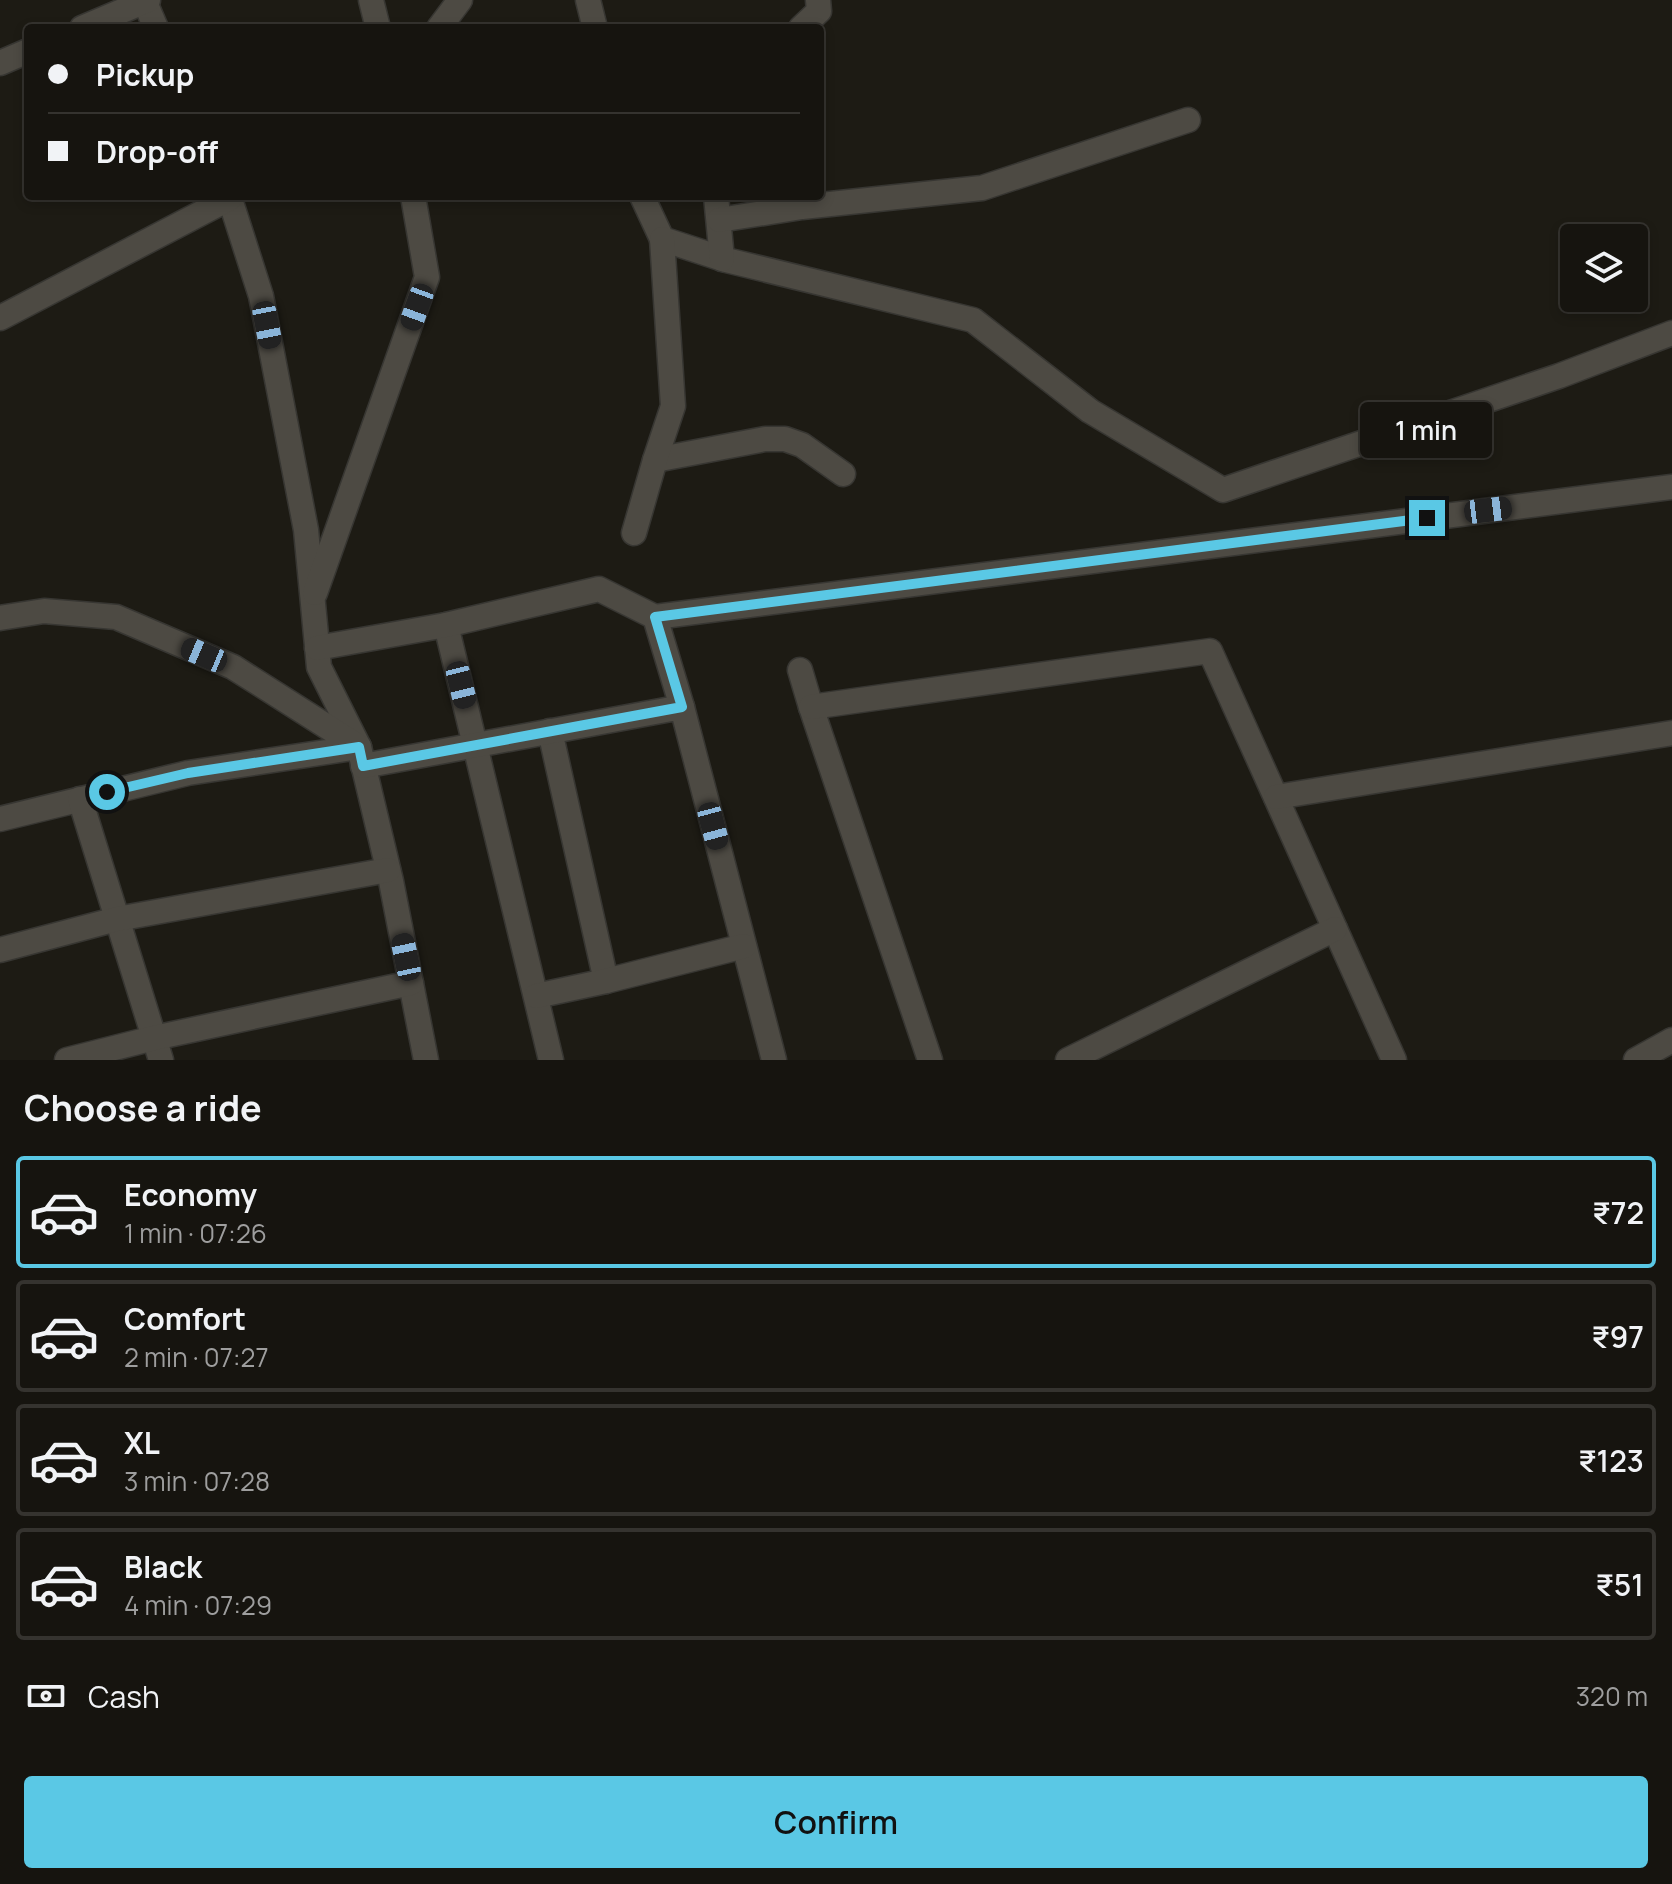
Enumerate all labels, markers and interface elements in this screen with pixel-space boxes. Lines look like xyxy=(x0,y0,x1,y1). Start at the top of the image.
text: Pickup xyxy=(96,54,194,95)
text: Drop-off xyxy=(96,131,218,172)
map controls xyxy=(1560,224,1648,312)
button: layers xyxy=(1560,224,1648,312)
car xyxy=(398,280,436,334)
car xyxy=(251,299,283,351)
callout: 1 min xyxy=(1361,402,1493,458)
text: 1 min xyxy=(1395,412,1457,448)
car xyxy=(1463,495,1513,525)
route end xyxy=(1409,500,1445,536)
car xyxy=(177,635,231,675)
car xyxy=(444,659,478,711)
route start xyxy=(89,774,125,810)
car xyxy=(695,800,731,852)
car xyxy=(389,931,423,983)
text: Choose a ride xyxy=(24,1083,262,1132)
text: Economy xyxy=(124,1174,257,1215)
icon: car xyxy=(28,1176,100,1248)
text: ₹72 xyxy=(1592,1192,1644,1233)
text: 1 min · 07:26 xyxy=(124,1215,267,1251)
text: Comfort xyxy=(124,1298,246,1339)
icon: car xyxy=(28,1300,100,1372)
text: ₹97 xyxy=(1591,1316,1644,1357)
text: 2 min · 07:27 xyxy=(124,1339,268,1375)
text: XL xyxy=(124,1422,160,1463)
icon: car xyxy=(28,1424,100,1496)
text: ₹123 xyxy=(1578,1440,1644,1481)
text: 3 min · 07:28 xyxy=(124,1463,270,1499)
text: Black xyxy=(124,1546,202,1587)
icon: car xyxy=(28,1548,100,1620)
text: ₹51 xyxy=(1595,1564,1644,1605)
text: 4 min · 07:29 xyxy=(124,1587,272,1623)
icon: cash xyxy=(24,1674,68,1718)
text: Cash xyxy=(88,1676,160,1717)
text: 320 m xyxy=(1576,1678,1648,1714)
button: Confirm xyxy=(24,1776,1648,1868)

